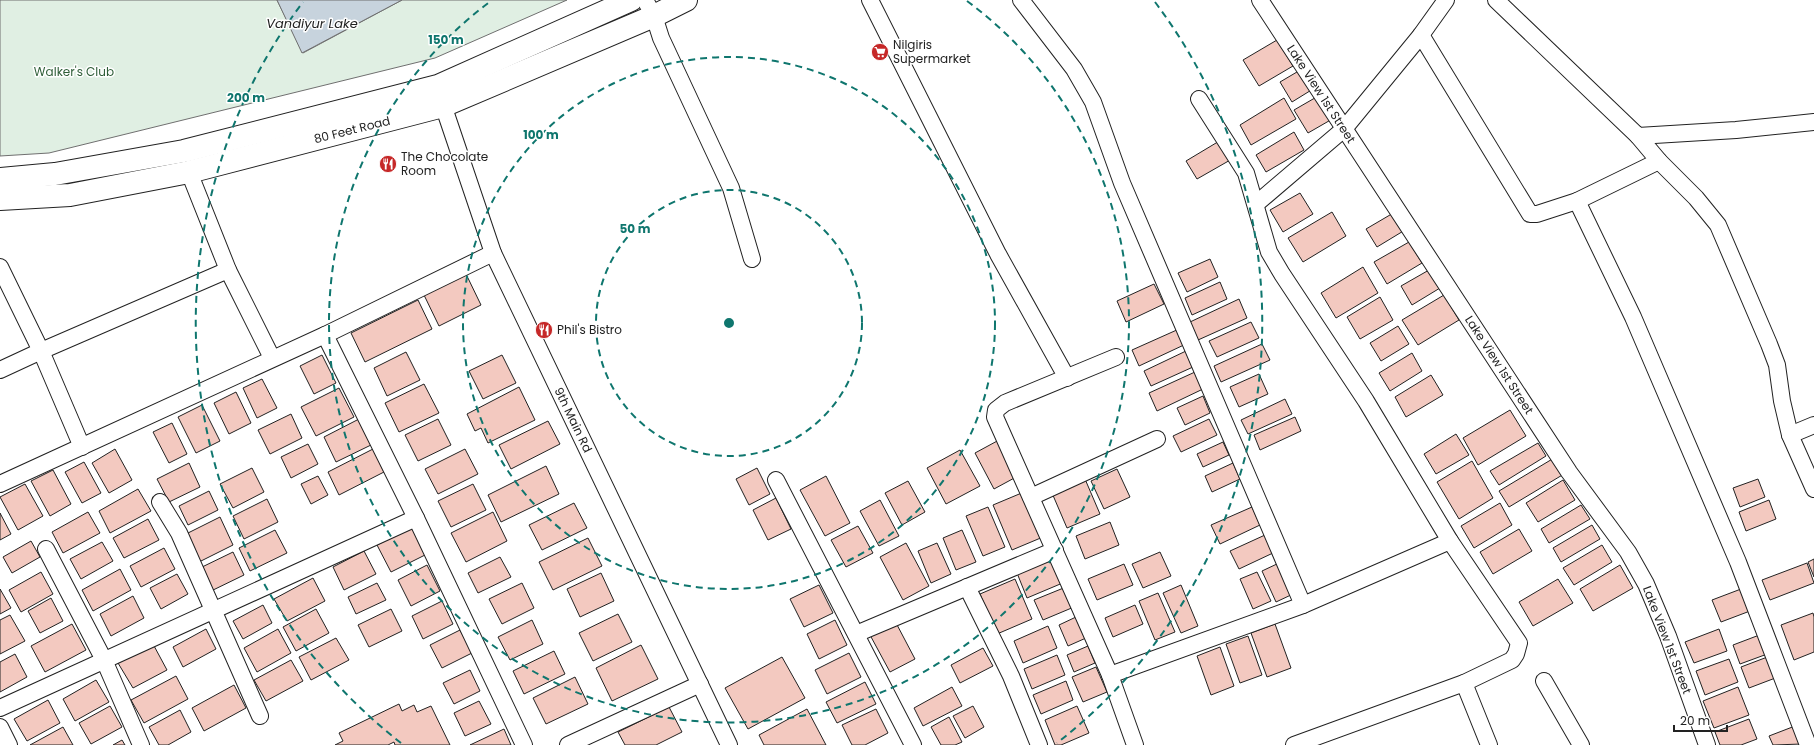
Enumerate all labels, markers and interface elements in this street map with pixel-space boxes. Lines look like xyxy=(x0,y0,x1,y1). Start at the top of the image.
water label: Vandiyur Lake xyxy=(266,14,358,33)
text: 150 m xyxy=(428,31,464,48)
place label: Nilgiris Supermarket xyxy=(893,36,971,67)
street label: Lake View 1st Street xyxy=(1283,41,1360,146)
supermarket icon: Nilgiris Supermarket xyxy=(870,42,890,62)
park label: Walker's Club xyxy=(34,63,114,80)
text: 200 m xyxy=(227,89,265,106)
street label: 80 Feet Road xyxy=(312,112,392,147)
text: 100 m xyxy=(523,126,559,143)
place label: The Chocolate Room xyxy=(401,148,488,179)
restaurant icon: The Chocolate Room xyxy=(378,154,398,174)
text: 50 m xyxy=(620,220,651,237)
street label: Lake View 1st Street xyxy=(1461,312,1538,417)
centre of rings xyxy=(722,316,736,330)
restaurant icon: Phil's Bistro xyxy=(534,320,554,340)
place label: Phil's Bistro xyxy=(557,321,622,338)
street label: 9th Main Rd xyxy=(550,384,597,455)
street label: Lake View 1st Street xyxy=(1639,583,1696,696)
scale bar xyxy=(1674,707,1727,733)
text: 20 m xyxy=(1680,712,1710,729)

